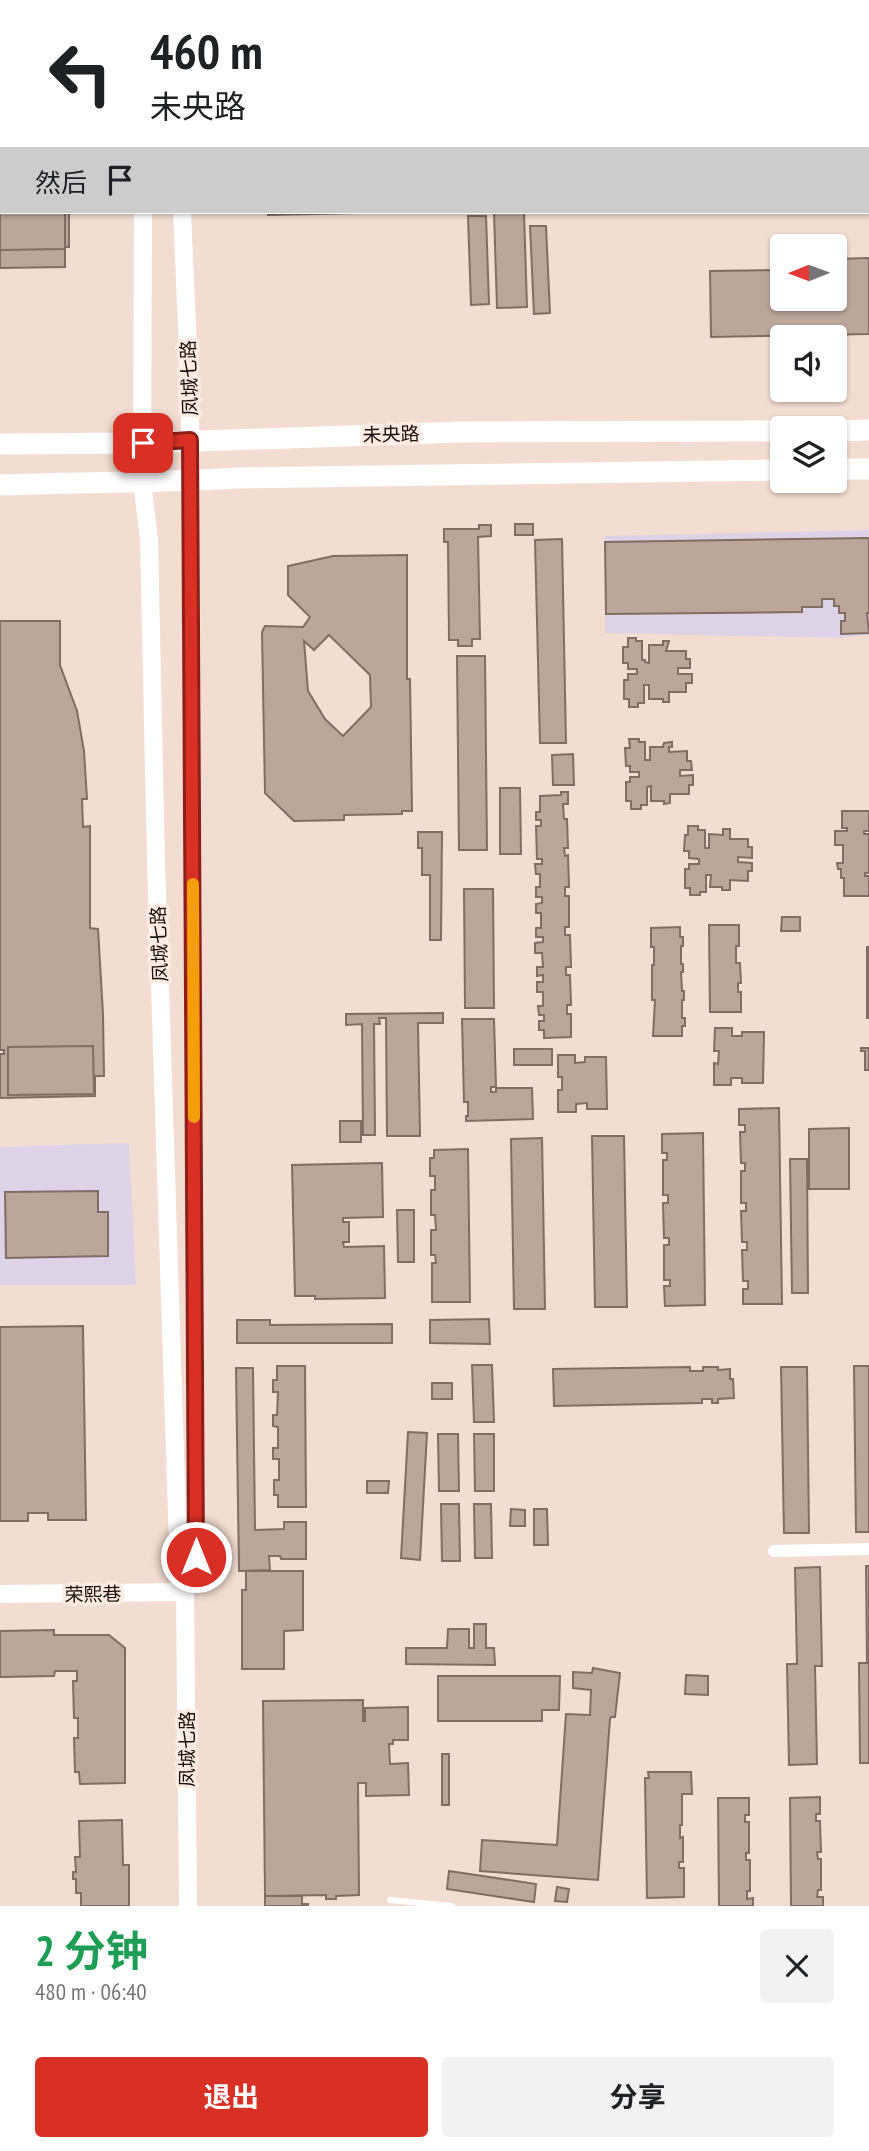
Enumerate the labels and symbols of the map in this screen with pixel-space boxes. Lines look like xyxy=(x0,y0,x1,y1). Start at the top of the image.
north arrow xyxy=(770,234,847,312)
street label: 凤城七路 xyxy=(176,340,202,416)
pin xyxy=(113,413,173,473)
street label: 未央路 xyxy=(362,421,420,447)
street label: 凤城七路 xyxy=(146,906,172,982)
position arrow xyxy=(159,1520,233,1594)
street label: 荣熙巷 xyxy=(64,1582,122,1606)
street label: 凤城七路 xyxy=(175,1711,199,1787)

